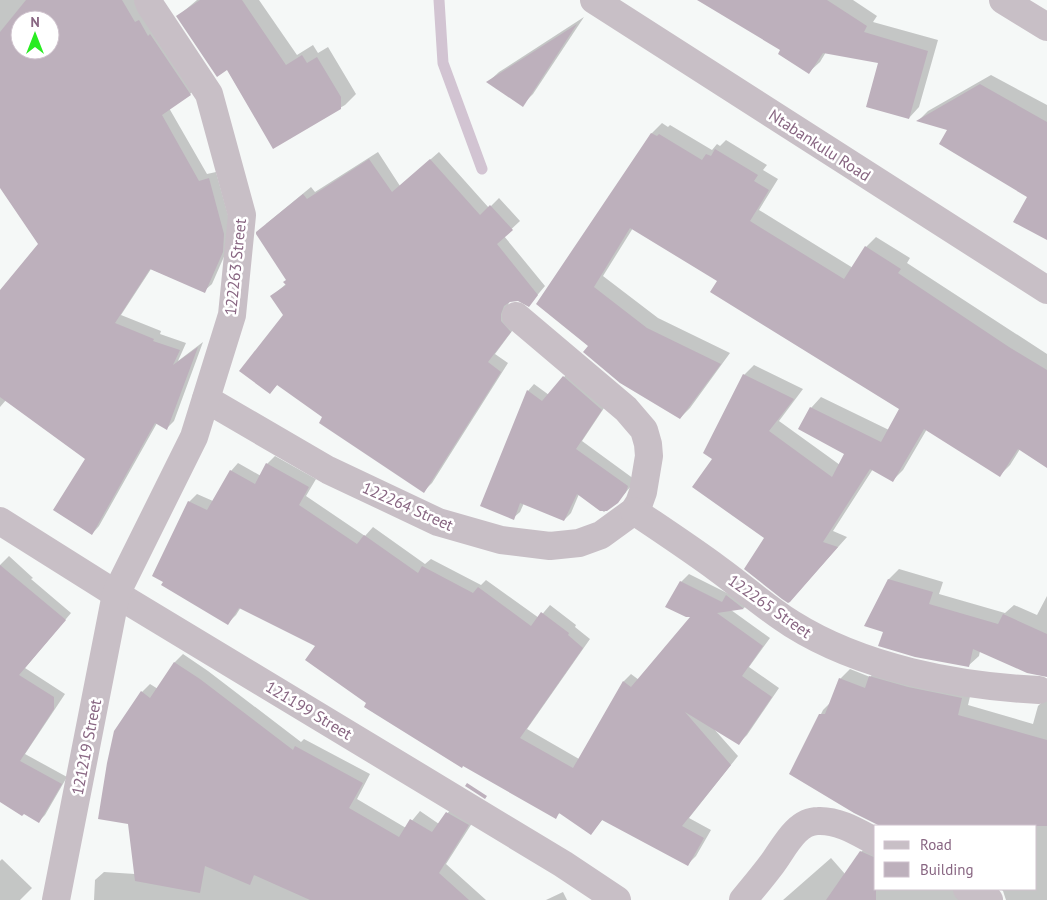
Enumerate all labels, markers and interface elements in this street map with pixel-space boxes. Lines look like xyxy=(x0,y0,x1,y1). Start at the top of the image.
north arrow xyxy=(10,10,60,60)
text: N xyxy=(30,13,40,31)
street label: Ntabankulu Road xyxy=(765,105,875,185)
street label: 122263 Street xyxy=(220,217,250,317)
street label: 122264 Street xyxy=(359,477,457,535)
street label: 122265 Street xyxy=(724,570,816,642)
street label: 121199 Street xyxy=(262,676,356,744)
street label: 121219 Street xyxy=(67,697,105,797)
legend xyxy=(874,825,1037,890)
text: Road xyxy=(920,835,952,854)
text: Building xyxy=(920,860,974,879)

